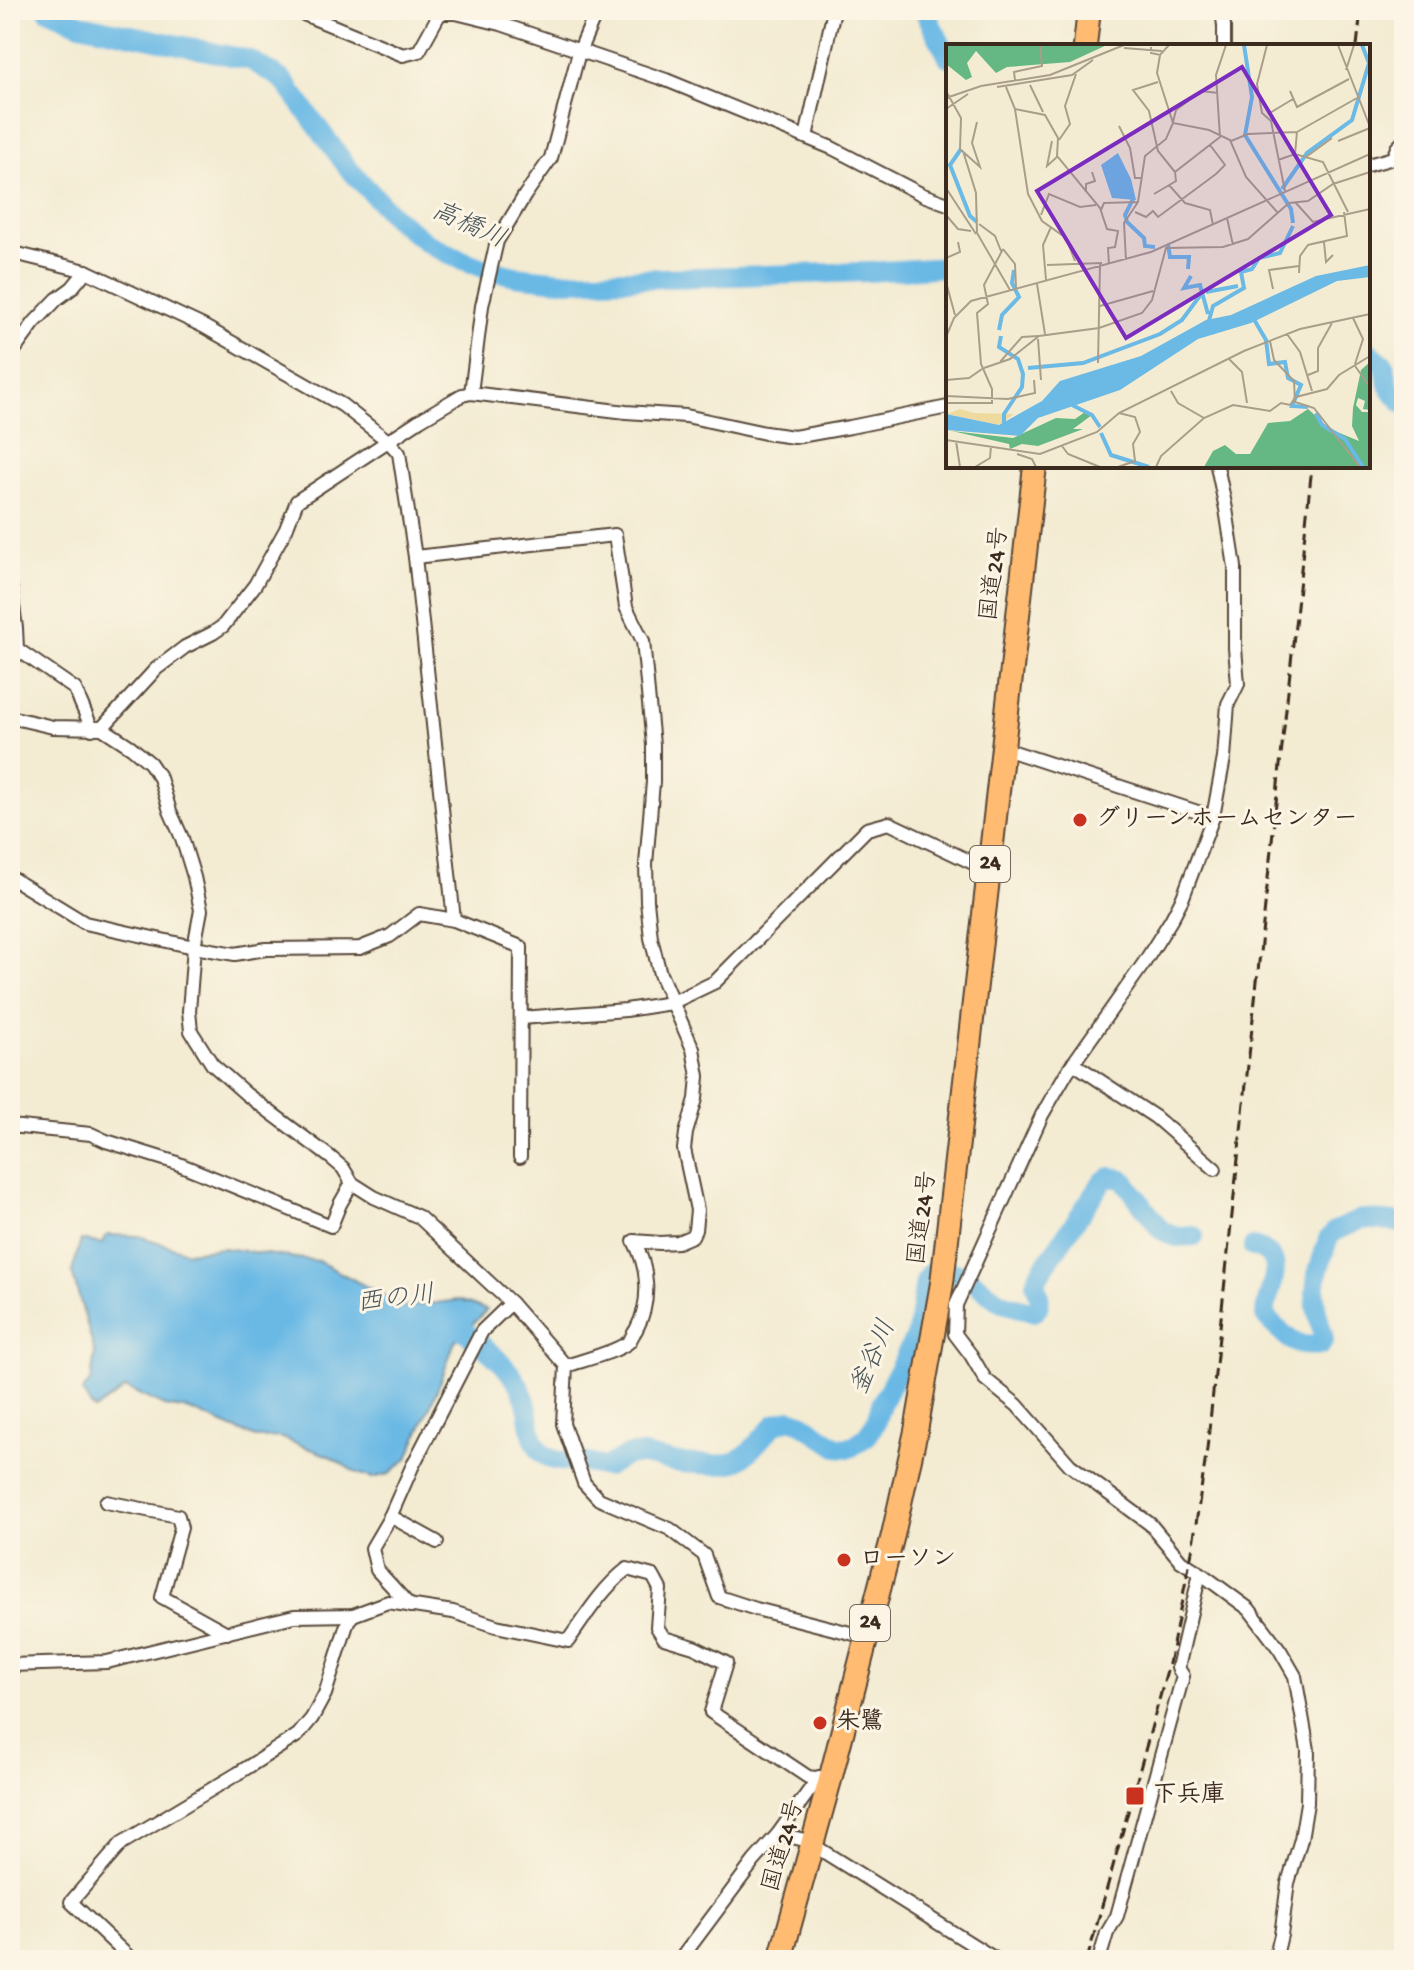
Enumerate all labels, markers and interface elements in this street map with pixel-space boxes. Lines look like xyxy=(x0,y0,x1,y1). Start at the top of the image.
inset map xyxy=(946,44,1370,468)
water label: 高橋川 xyxy=(426,195,511,257)
street label: 国道24号 xyxy=(975,525,1016,623)
place label: グリーンホームセンター xyxy=(1096,805,1358,835)
marker: グリーンホームセンター xyxy=(1071,811,1089,829)
road number: 24 xyxy=(970,846,1010,882)
street label: 国道24号 xyxy=(903,1169,944,1267)
water label: 西の川 xyxy=(355,1281,437,1321)
water label: 釜谷川 xyxy=(845,1316,905,1400)
place label: ローソン xyxy=(860,1546,956,1575)
marker: ローソン xyxy=(835,1551,853,1569)
road number: 24 xyxy=(850,1605,890,1641)
place label: 朱鷺 xyxy=(836,1708,884,1738)
marker: 朱鷺 xyxy=(811,1714,829,1732)
place label: 下兵庫 xyxy=(1153,1781,1225,1811)
marker: 下兵庫 xyxy=(1124,1785,1146,1807)
street label: 国道24号 xyxy=(757,1796,812,1896)

